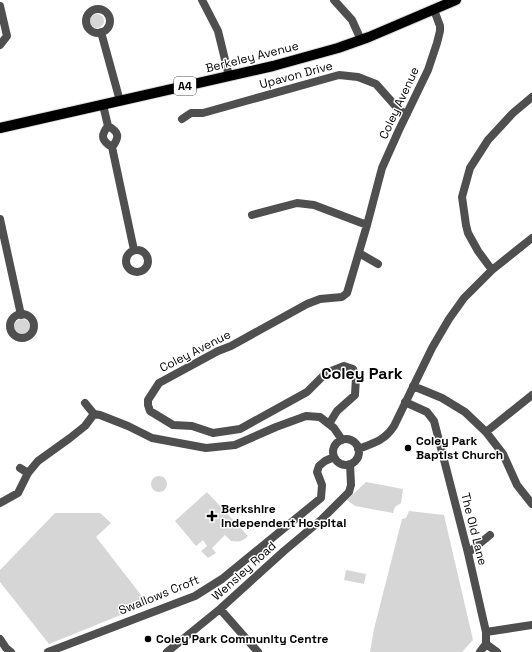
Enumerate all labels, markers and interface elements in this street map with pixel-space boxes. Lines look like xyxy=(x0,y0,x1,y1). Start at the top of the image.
street label: Berkeley Avenue xyxy=(204,38,300,76)
street label: Upavon Drive xyxy=(258,58,334,92)
street label: Coley Avenue xyxy=(375,64,423,142)
road number: A4 xyxy=(174,77,196,95)
street label: Coley Avenue xyxy=(157,326,233,376)
district label: Coley Park xyxy=(321,363,403,384)
place label: Coley Park Baptist Church xyxy=(416,433,503,463)
marker: Coley Park Baptist Church xyxy=(403,443,413,453)
street label: The Old Lane xyxy=(457,491,491,567)
place label: Berkshire Independent Hospital xyxy=(221,501,346,531)
marker: Berkshire Independent Hospital xyxy=(206,510,218,522)
street label: Wensley Road xyxy=(209,538,279,604)
street label: Swallows Croft xyxy=(116,572,202,618)
place label: Coley Park Community Centre xyxy=(156,631,329,647)
marker: Coley Park Community Centre xyxy=(143,634,153,644)

